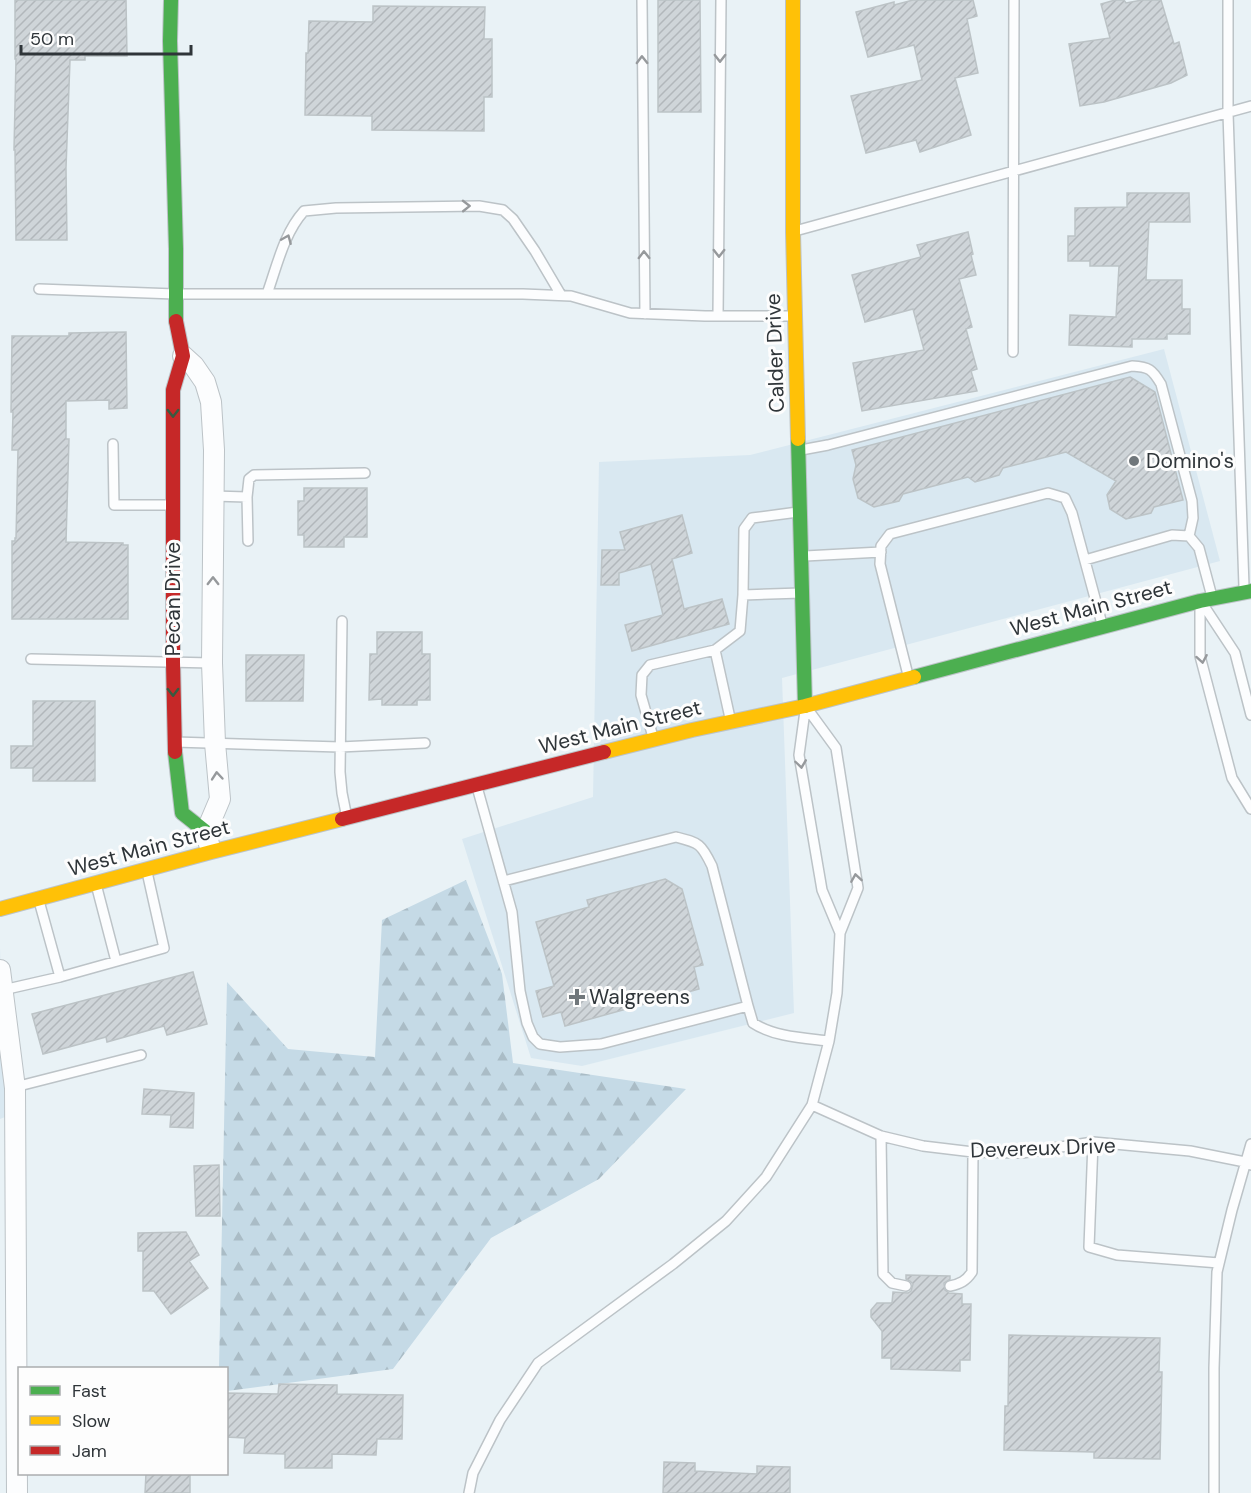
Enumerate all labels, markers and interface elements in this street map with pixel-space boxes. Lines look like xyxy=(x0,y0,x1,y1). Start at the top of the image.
scale bar xyxy=(21,18,190,56)
text: 50 m xyxy=(30,27,74,51)
one-way arrow xyxy=(714,54,726,63)
one-way arrow xyxy=(636,56,648,65)
one-way arrow xyxy=(462,200,471,212)
one-way arrow xyxy=(280,234,292,245)
one-way arrow xyxy=(713,249,725,258)
one-way arrow xyxy=(638,251,650,260)
street label: Calder Drive xyxy=(759,293,791,413)
one-way arrow xyxy=(167,409,179,418)
place label: Domino's xyxy=(1146,447,1234,475)
marker: Domino's xyxy=(1127,454,1141,468)
street label: Pecan Drive xyxy=(159,542,187,656)
street label: West Main Street xyxy=(1007,573,1175,643)
one-way arrow xyxy=(207,577,219,586)
one-way arrow xyxy=(1195,654,1207,664)
one-way arrow xyxy=(167,688,179,697)
street label: West Main Street xyxy=(536,693,704,761)
one-way arrow xyxy=(794,759,806,768)
one-way arrow xyxy=(211,772,224,781)
street label: West Main Street xyxy=(65,813,233,883)
one-way arrow xyxy=(851,873,863,883)
place label: Walgreens xyxy=(589,983,690,1011)
marker: Walgreens xyxy=(570,990,584,1004)
street label: Devereux Drive xyxy=(970,1131,1116,1165)
legend xyxy=(18,1367,228,1475)
text: Fast xyxy=(72,1379,107,1403)
text: Slow xyxy=(72,1409,111,1433)
text: Jam xyxy=(72,1439,107,1463)

